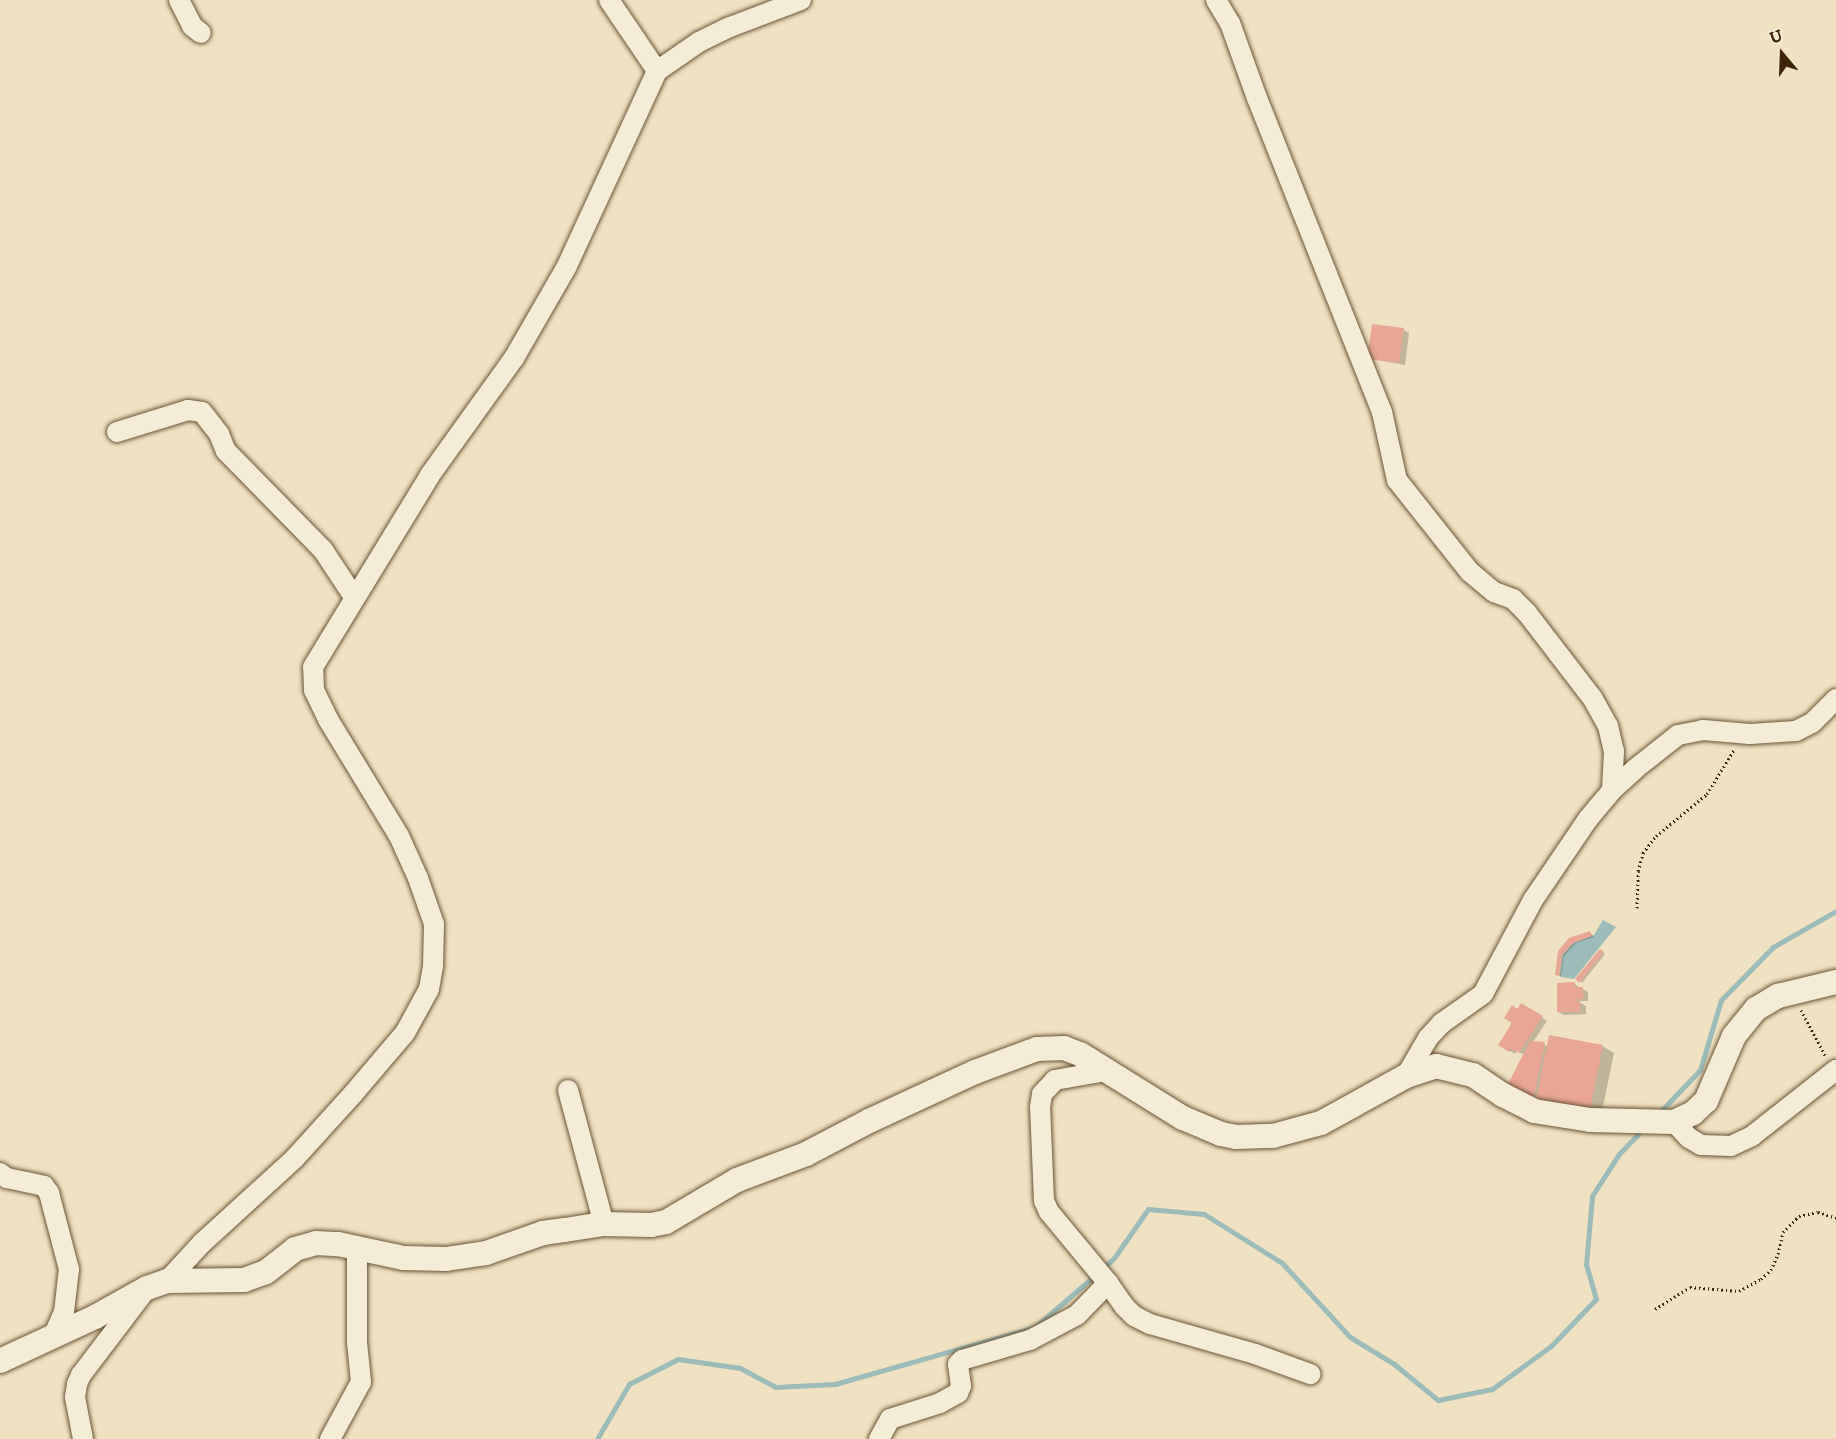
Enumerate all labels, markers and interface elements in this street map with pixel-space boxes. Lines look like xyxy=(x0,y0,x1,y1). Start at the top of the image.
north arrow xyxy=(1752,24,1812,84)
text: U xyxy=(1767,26,1785,48)

